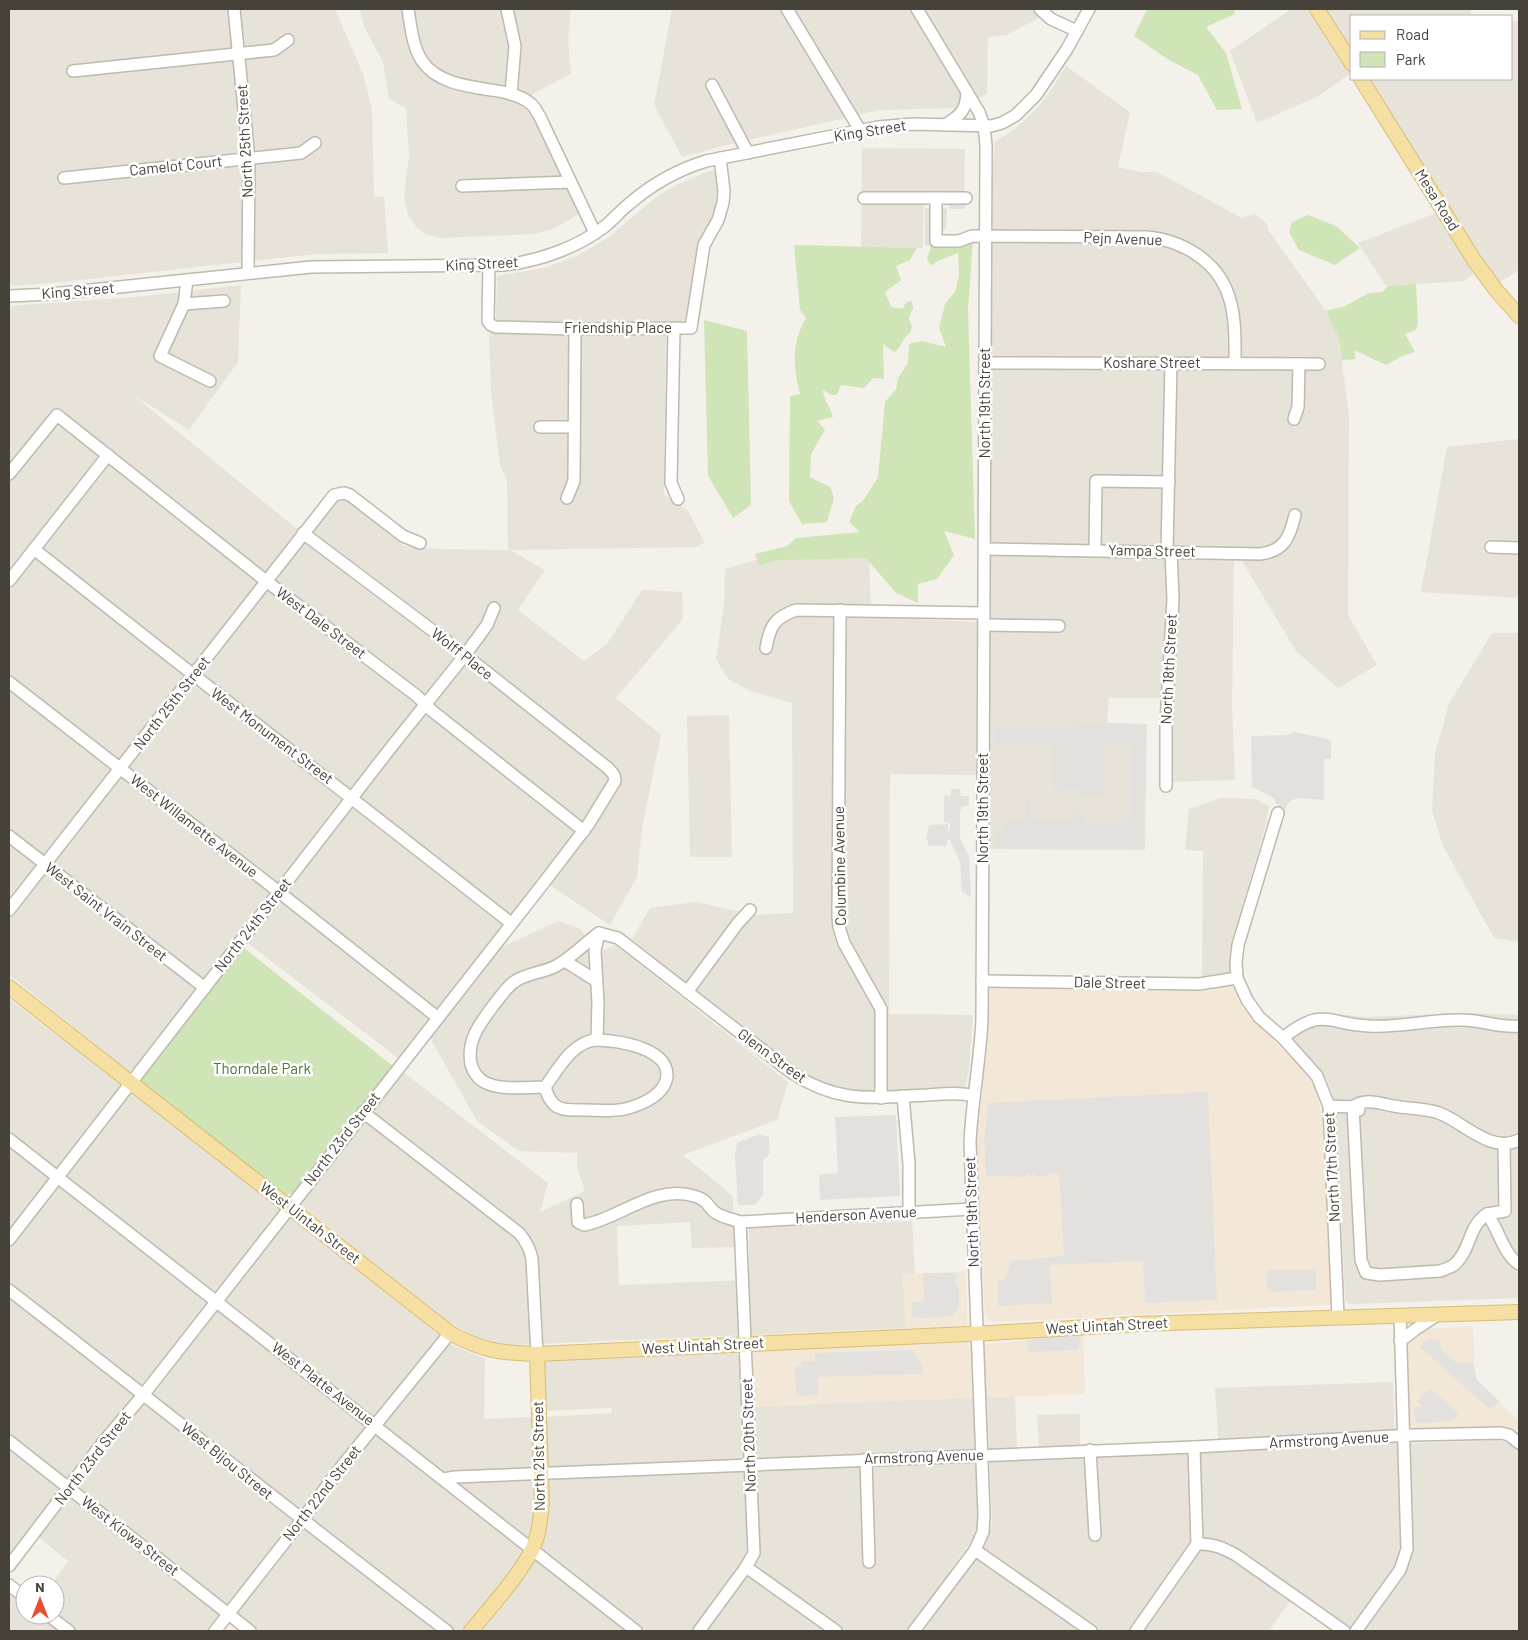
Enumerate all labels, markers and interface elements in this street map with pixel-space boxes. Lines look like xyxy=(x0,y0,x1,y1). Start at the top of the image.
legend xyxy=(1350,15,1513,80)
text: Road xyxy=(1396,25,1429,43)
text: Park xyxy=(1396,50,1426,68)
street label: North 25th Street xyxy=(232,84,256,198)
street label: King Street xyxy=(832,115,907,145)
street label: Camelot Court xyxy=(129,151,223,179)
street label: Mesa Road xyxy=(1412,165,1464,234)
street label: Pejn Avenue xyxy=(1083,228,1163,248)
street label: King Street xyxy=(445,252,519,274)
street label: King Street xyxy=(41,278,115,302)
street label: Friendship Place xyxy=(564,318,672,336)
street label: North 19th Street xyxy=(975,347,993,459)
street label: Koshare Street xyxy=(1103,353,1201,371)
street label: Yampa Street xyxy=(1108,540,1196,560)
street label: West Dale Street xyxy=(273,582,370,662)
street label: North 18th Street xyxy=(1156,613,1180,725)
street label: Wolff Place xyxy=(428,623,497,683)
street label: North 25th Street xyxy=(129,652,213,753)
street label: West Monument Street xyxy=(208,683,337,787)
street label: North 19th Street xyxy=(973,752,991,864)
street label: West Willamette Avenue xyxy=(127,770,262,881)
street label: Columbine Avenue xyxy=(829,806,849,926)
street label: West Saint Vrain Street xyxy=(42,858,171,965)
street label: North 24th Street xyxy=(210,874,295,975)
street label: Dale Street xyxy=(1074,972,1146,992)
street label: Glenn Street xyxy=(735,1024,811,1086)
park label: Thorndale Park xyxy=(213,1059,311,1077)
street label: North 23rd Street xyxy=(299,1088,383,1189)
street label: North 17th Street xyxy=(1319,1111,1343,1223)
street label: North 19th Street xyxy=(960,1156,982,1268)
street label: West Uintah Street xyxy=(257,1177,365,1267)
street label: Henderson Avenue xyxy=(795,1202,917,1226)
street label: West Uintah Street xyxy=(1045,1313,1169,1337)
street label: West Uintah Street xyxy=(641,1333,765,1357)
street label: West Platte Avenue xyxy=(269,1338,379,1429)
street label: North 20th Street xyxy=(737,1377,759,1493)
street label: North 21st Street xyxy=(528,1401,548,1511)
street label: North 23rd Street xyxy=(50,1407,134,1508)
street label: West Bijou Street xyxy=(178,1418,277,1503)
street label: Armstrong Avenue xyxy=(1269,1427,1389,1451)
street label: North 22nd Street xyxy=(278,1441,364,1544)
street label: Armstrong Avenue xyxy=(864,1445,984,1467)
street label: West Kiowa Street xyxy=(78,1491,183,1579)
north arrow xyxy=(15,1575,65,1625)
text: N xyxy=(35,1578,45,1595)

